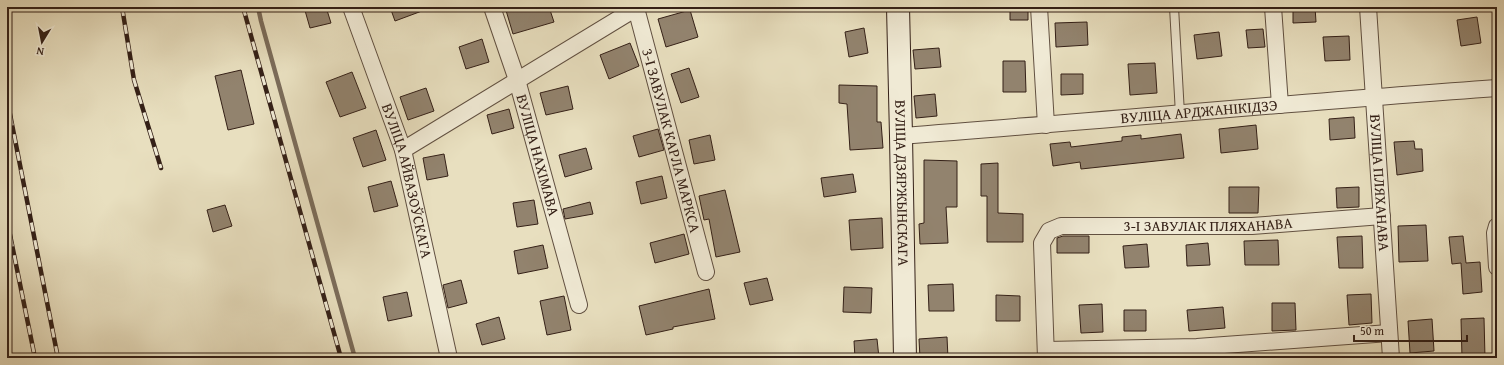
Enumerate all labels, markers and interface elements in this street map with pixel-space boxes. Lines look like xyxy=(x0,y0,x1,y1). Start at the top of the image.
north arrow xyxy=(22,22,62,62)
text: N xyxy=(35,43,45,60)
street label: 3-І ЗАВУЛАК КАРЛА МАРКСА xyxy=(637,46,706,235)
street label: ВУЛІЦА НАХІМАВА xyxy=(511,92,565,218)
street label: ВУЛІЦА АРДЖАНІКІДЗЭ xyxy=(1120,94,1278,128)
street label: ВУЛІЦА АЙВАЗОЎСКАГА xyxy=(377,100,438,260)
street label: ВУЛІЦА ДЗЯРЖЫНСКАГА xyxy=(890,100,914,266)
street label: ВУЛІЦА ПЛЯХАНАВА xyxy=(1365,114,1395,252)
street label: 3-І ЗАВУЛАК ПЛЯХАНАВА xyxy=(1123,212,1293,236)
scale bar xyxy=(1354,317,1467,343)
text: 50 m xyxy=(1360,322,1384,339)

